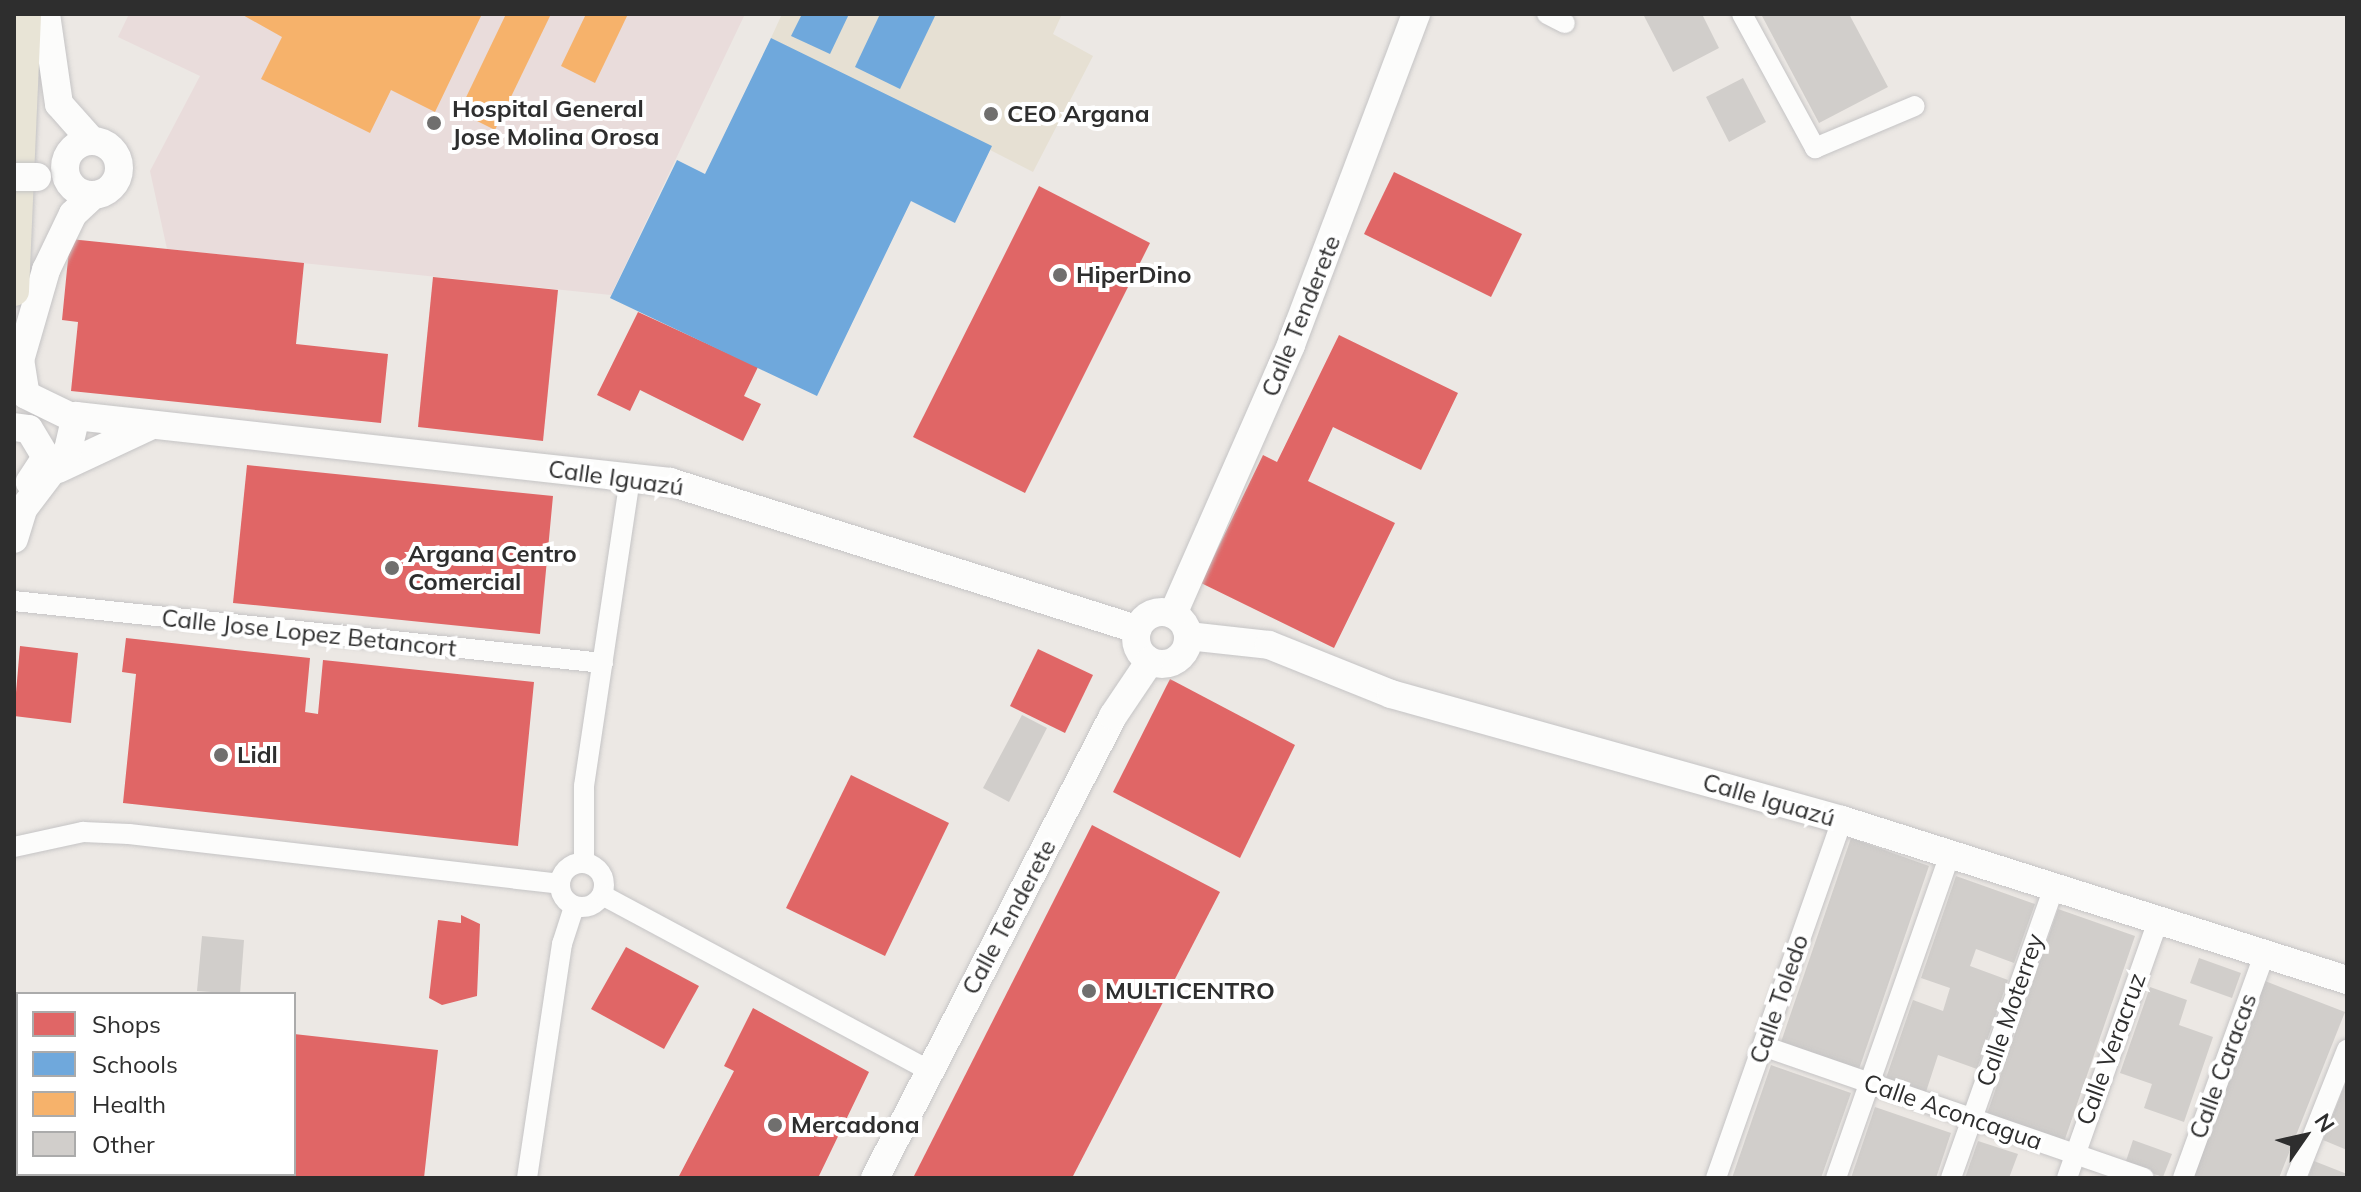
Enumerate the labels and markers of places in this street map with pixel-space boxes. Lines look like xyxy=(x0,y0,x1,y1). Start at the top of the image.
place label: Hospital General Jose Molina Orosa xyxy=(452,95,659,151)
place label: CEO Argana xyxy=(1007,100,1150,128)
marker: CEO Argana xyxy=(982,105,1000,123)
marker: Hospital General Jose Molina Orosa xyxy=(423,112,445,134)
place label: HiperDino xyxy=(1076,261,1192,289)
marker: HiperDino xyxy=(1051,266,1069,284)
place label: Argana Centro Comercial xyxy=(408,540,577,596)
marker: Argana Centro Comercial xyxy=(383,559,401,577)
place label: Lidl xyxy=(237,741,278,769)
marker: Lidl xyxy=(212,746,230,764)
place label: MULTICENTRO xyxy=(1105,977,1275,1005)
marker: MULTICENTRO xyxy=(1080,982,1098,1000)
place label: Mercadona xyxy=(791,1111,920,1139)
marker: Mercadona xyxy=(766,1116,784,1134)

